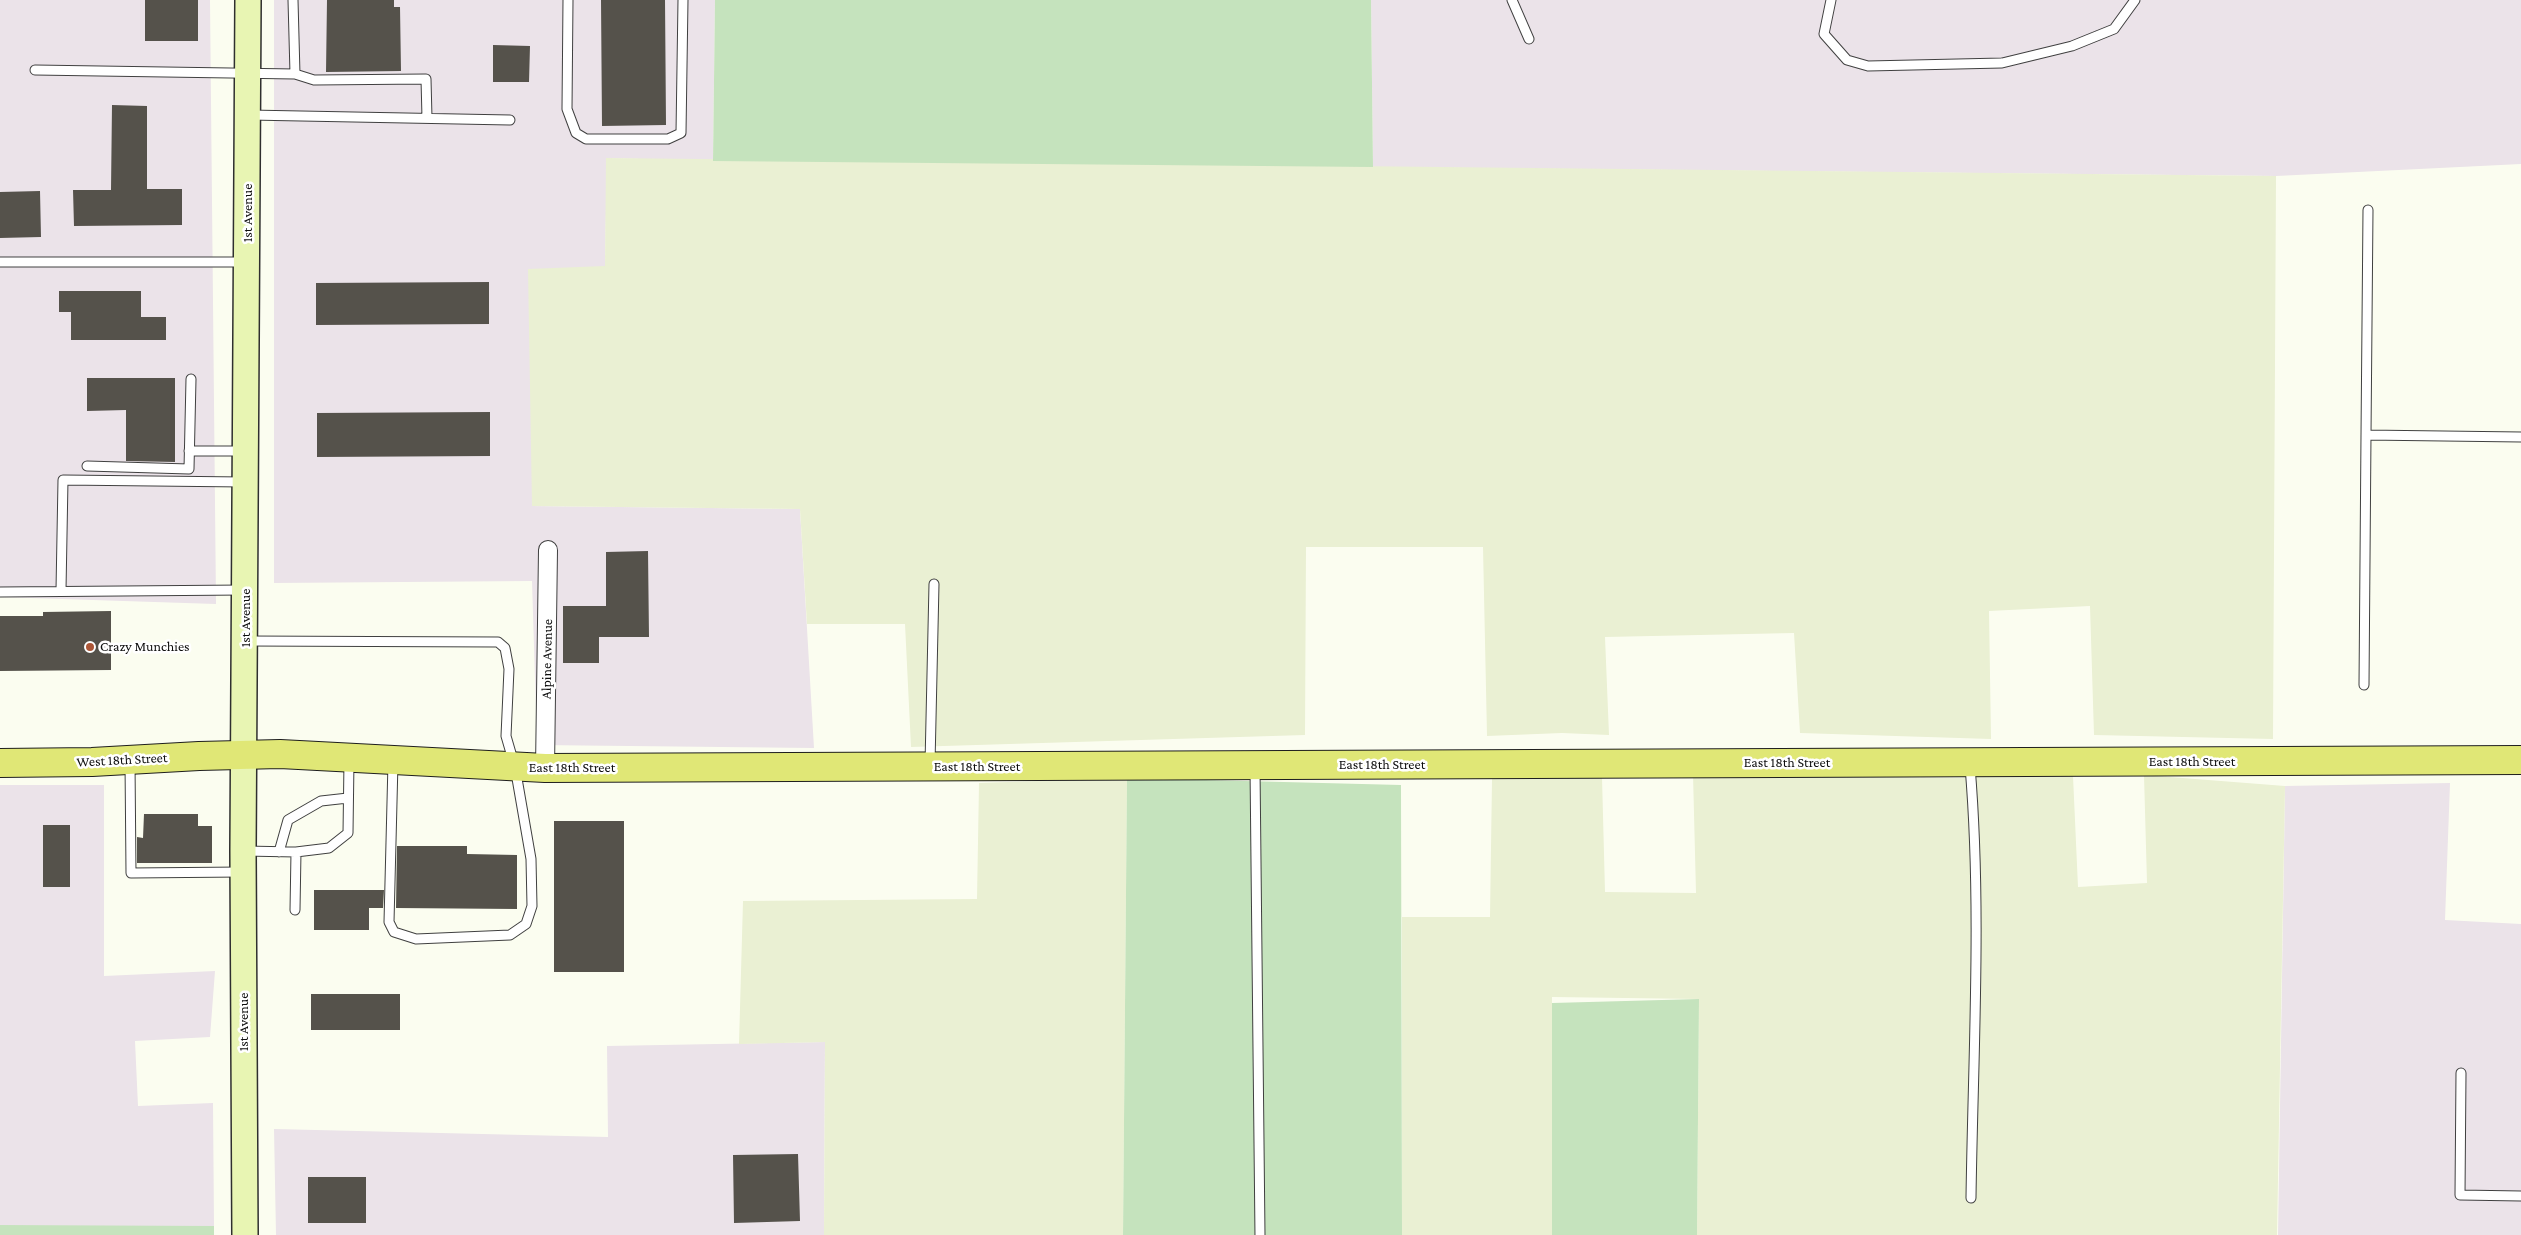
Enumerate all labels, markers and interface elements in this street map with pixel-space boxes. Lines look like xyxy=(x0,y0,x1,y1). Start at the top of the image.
street label: 1st Avenue xyxy=(240,184,256,242)
street label: 1st Avenue xyxy=(238,589,254,647)
street label: Alpine Avenue xyxy=(538,619,556,699)
place label: Crazy Munchies xyxy=(100,639,190,655)
marker: Crazy Munchies xyxy=(84,641,96,653)
street label: West 18th Street xyxy=(76,749,168,771)
street label: East 18th Street xyxy=(2149,754,2235,770)
street label: East 18th Street xyxy=(1744,755,1830,771)
street label: East 18th Street xyxy=(1339,757,1425,773)
street label: East 18th Street xyxy=(934,759,1020,775)
street label: East 18th Street xyxy=(529,760,615,776)
street label: 1st Avenue xyxy=(236,993,252,1051)

